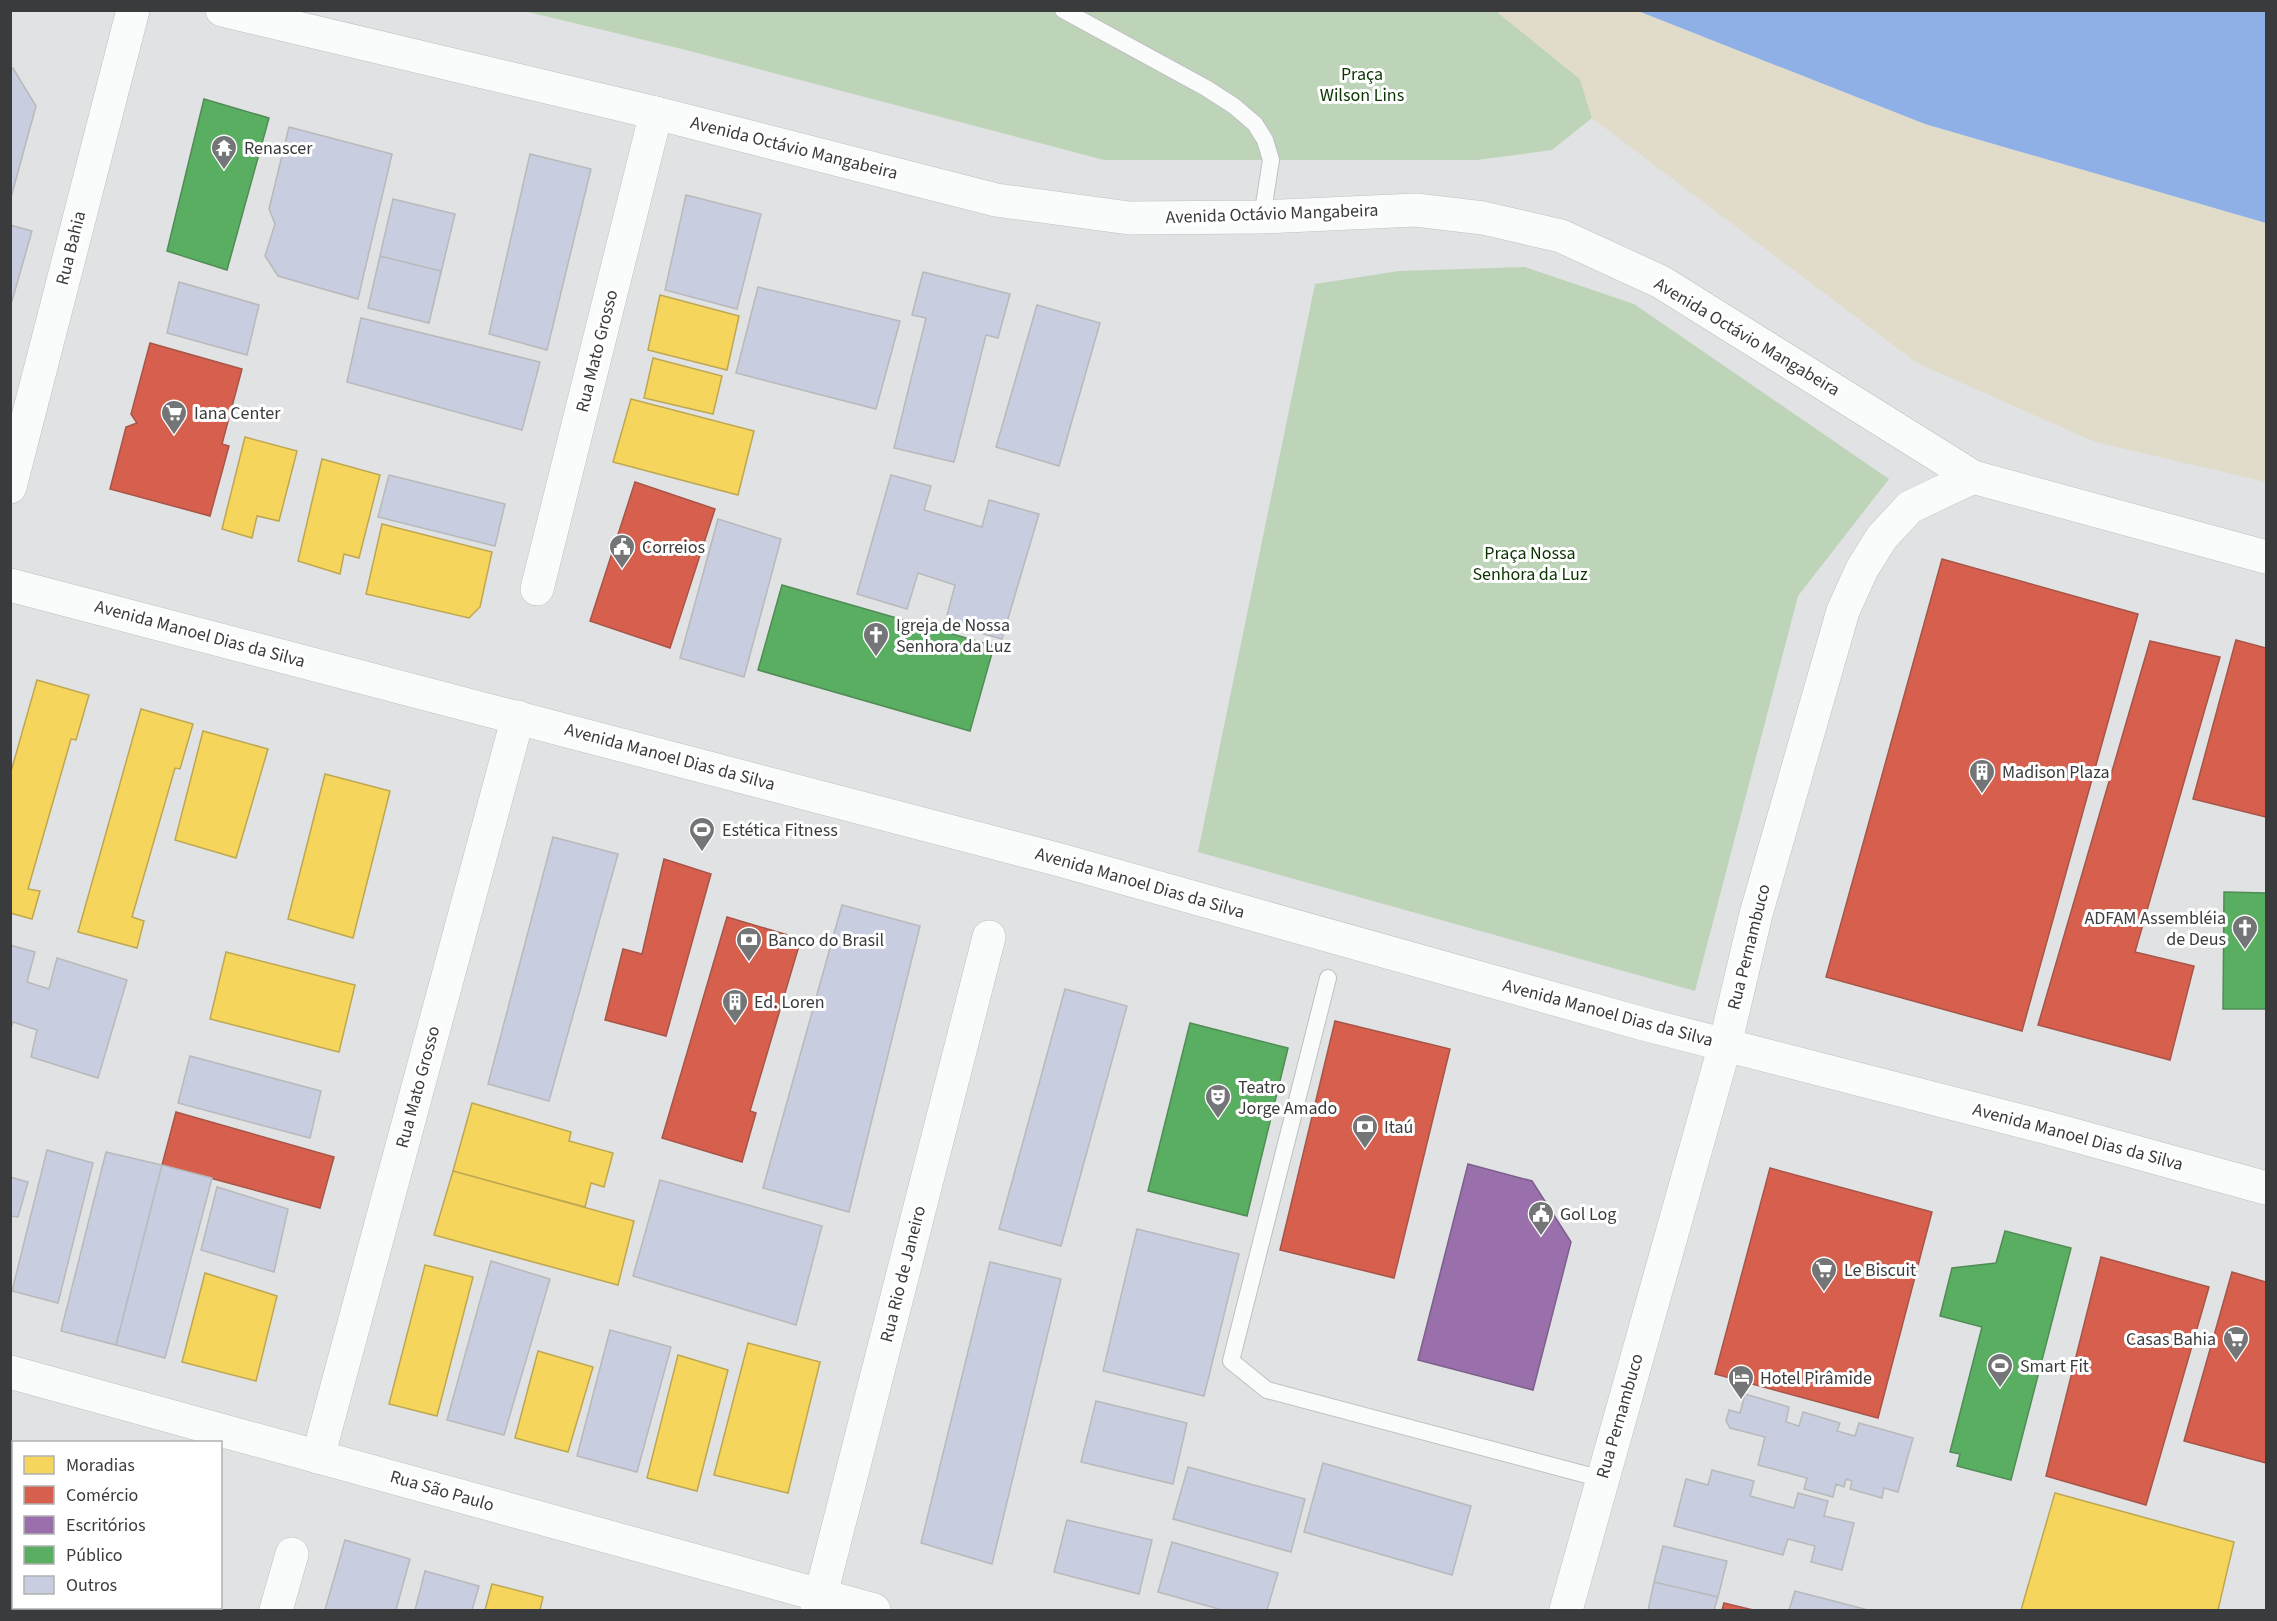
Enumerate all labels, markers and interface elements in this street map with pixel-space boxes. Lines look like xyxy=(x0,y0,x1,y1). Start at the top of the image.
park label: Praça Wilson Lins xyxy=(1320,62,1404,108)
street label: Avenida Octávio Mangabeira xyxy=(688,110,900,186)
temple icon: Renascer xyxy=(209,133,239,171)
place label: Renascer xyxy=(244,136,313,161)
street label: Avenida Octávio Mangabeira xyxy=(1165,198,1379,230)
street label: Rua Bahia xyxy=(50,208,92,288)
street label: Avenida Octávio Mangabeira xyxy=(1649,271,1845,403)
street label: Rua Mato Grosso xyxy=(570,287,624,415)
supermarket icon: Iana Center xyxy=(159,398,189,436)
place label: Iana Center xyxy=(194,401,281,426)
public building icon: Correios xyxy=(607,532,637,570)
place label: Correios xyxy=(642,535,705,560)
park label: Praça Nossa Senhora da Luz xyxy=(1472,541,1588,587)
street label: Avenida Manoel Dias da Silva xyxy=(92,594,308,674)
place label: Igreja de Nossa Senhora da Luz xyxy=(896,613,1011,659)
church icon: Igreja de Nossa Senhora da Luz xyxy=(861,620,891,658)
street label: Avenida Manoel Dias da Silva xyxy=(562,717,778,797)
building icon: Madison Plaza xyxy=(1967,757,1997,795)
place label: Madison Plaza xyxy=(2002,760,2109,785)
sports icon: Estética Fitness xyxy=(687,815,717,853)
place label: Estética Fitness xyxy=(722,818,838,843)
street label: Avenida Manoel Dias da Silva xyxy=(1032,841,1248,925)
street label: Rua Pernambuco xyxy=(1721,881,1777,1013)
place label: ADFAM Assembléia de Deus xyxy=(2084,906,2226,952)
church icon: ADFAM Assembléia de Deus xyxy=(2230,913,2260,951)
bank icon: Banco do Brasil xyxy=(734,925,764,963)
place label: Banco do Brasil xyxy=(768,928,884,953)
street label: Avenida Manoel Dias da Silva xyxy=(1500,973,1716,1053)
building icon: Ed. Loren xyxy=(720,987,750,1025)
place label: Ed. Loren xyxy=(754,990,825,1015)
street label: Rua Mato Grosso xyxy=(390,1023,446,1151)
place label: Teatro Jorge Amado xyxy=(1238,1075,1337,1121)
theatre icon: Teatro Jorge Amado xyxy=(1203,1082,1233,1120)
street label: Avenida Manoel Dias da Silva xyxy=(1970,1097,2186,1177)
bank icon: Itaú xyxy=(1350,1112,1380,1150)
place label: Itaú xyxy=(1384,1115,1413,1140)
public building icon: Gol Log xyxy=(1526,1199,1556,1237)
place label: Gol Log xyxy=(1560,1202,1616,1227)
street label: Rua Rio de Janeiro xyxy=(874,1203,932,1345)
supermarket icon: Le Biscuit xyxy=(1809,1255,1839,1293)
place label: Le Biscuit xyxy=(1844,1258,1916,1283)
supermarket icon: Casas Bahia xyxy=(2221,1324,2251,1362)
place label: Casas Bahia xyxy=(2126,1327,2216,1352)
street label: Rua Pernambuco xyxy=(1590,1351,1650,1481)
sports icon: Smart Fit xyxy=(1985,1351,2015,1389)
place label: Smart Fit xyxy=(2020,1354,2089,1379)
hotel icon: Hotel Pirâmide xyxy=(1726,1363,1756,1401)
place label: Hotel Pirâmide xyxy=(1760,1366,1872,1391)
legend xyxy=(12,1441,222,1609)
text: Moradias xyxy=(66,1453,135,1478)
street label: Rua São Paulo xyxy=(387,1464,497,1518)
text: Comércio xyxy=(66,1483,138,1508)
text: Escritórios xyxy=(66,1513,145,1538)
text: Público xyxy=(66,1543,123,1568)
text: Outros xyxy=(66,1573,117,1598)

